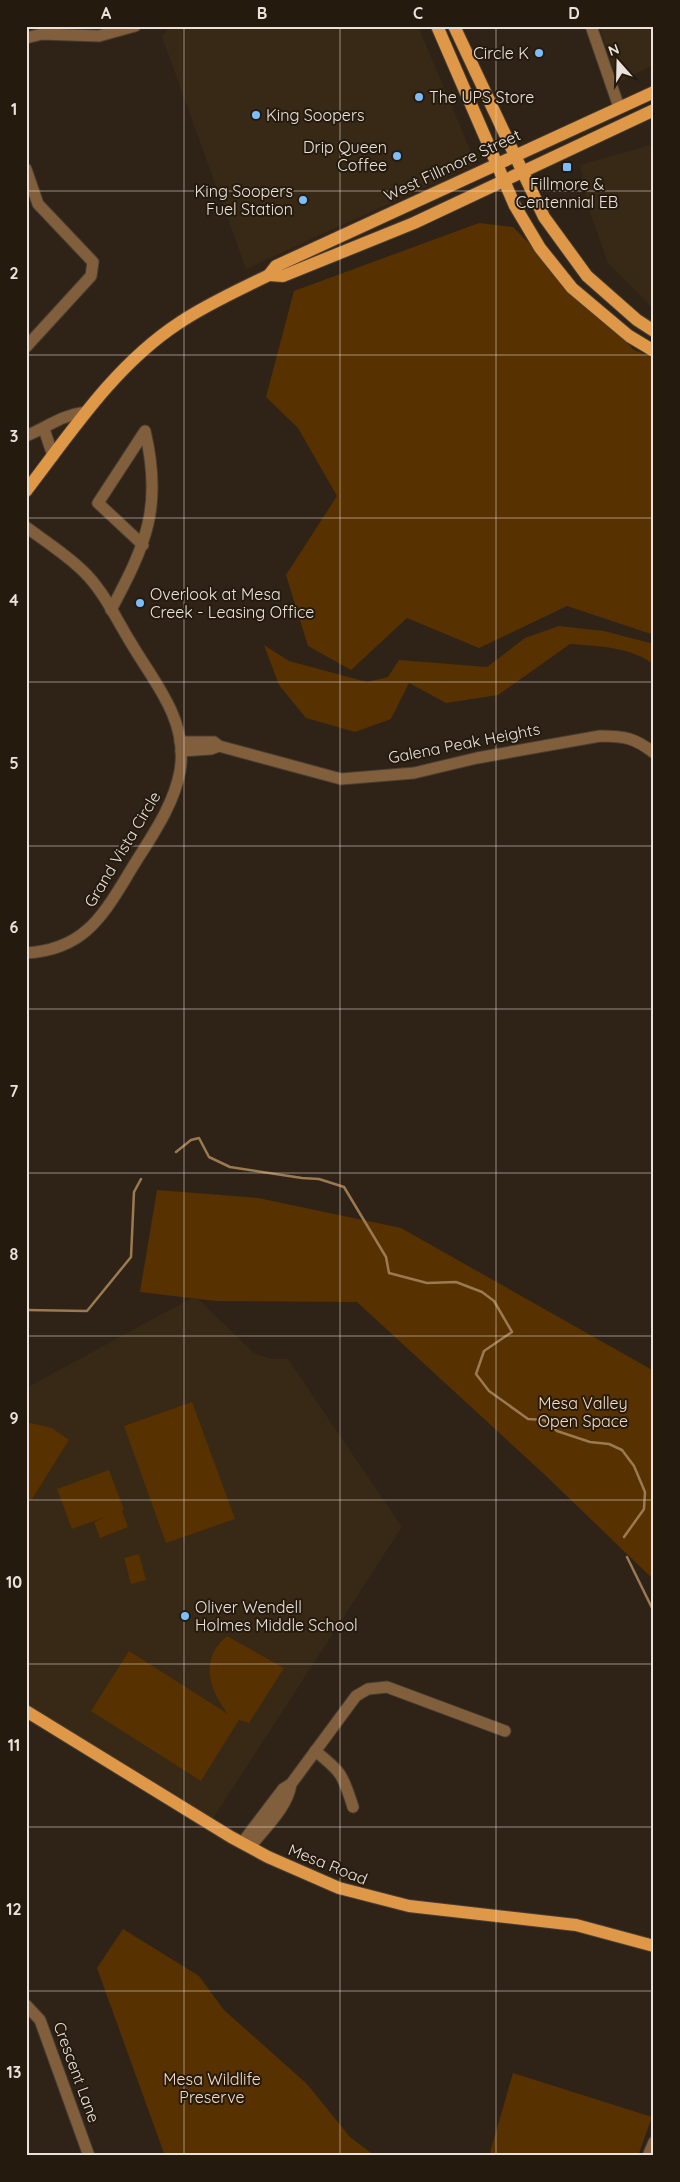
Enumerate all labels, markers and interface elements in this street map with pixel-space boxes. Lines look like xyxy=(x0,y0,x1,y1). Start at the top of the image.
text: A xyxy=(101,3,112,23)
text: B xyxy=(257,3,267,23)
text: C xyxy=(413,3,423,23)
text: D xyxy=(568,3,580,23)
north arrow xyxy=(592,38,642,88)
text: N xyxy=(606,40,621,60)
place label: Circle K xyxy=(473,43,529,63)
marker: Circle K xyxy=(533,47,545,59)
place label: The UPS Store xyxy=(429,87,534,107)
marker: The UPS Store xyxy=(413,91,425,103)
text: 1 xyxy=(11,99,17,119)
place label: King Soopers xyxy=(266,105,365,125)
marker: King Soopers xyxy=(250,109,262,121)
street label: West Fillmore Street xyxy=(380,125,524,205)
place label: Drip Queen Coffee xyxy=(303,137,387,175)
marker: Drip Queen Coffee xyxy=(391,150,403,162)
marker: Fillmore & Centennial EB xyxy=(561,161,573,173)
place label: Fillmore & Centennial EB xyxy=(516,174,618,212)
place label: King Soopers Fuel Station xyxy=(194,181,293,219)
marker: King Soopers Fuel Station xyxy=(297,194,309,206)
text: 2 xyxy=(9,263,19,283)
text: 3 xyxy=(10,426,18,446)
place label: Overlook at Mesa Creek - Leasing Office xyxy=(150,584,314,622)
text: 4 xyxy=(9,590,19,610)
marker: Overlook at Mesa Creek - Leasing Office xyxy=(134,597,146,609)
street label: Galena Peak Heights xyxy=(386,718,542,768)
text: 5 xyxy=(9,753,19,773)
street label: Grand Vista Circle xyxy=(80,787,164,911)
text: 6 xyxy=(10,917,19,937)
text: 7 xyxy=(10,1081,19,1101)
text: 8 xyxy=(10,1244,19,1264)
park label: Mesa Valley Open Space xyxy=(538,1393,628,1431)
text: 9 xyxy=(9,1408,19,1428)
text: 10 xyxy=(6,1572,22,1592)
place label: Oliver Wendell Holmes Middle School xyxy=(195,1597,358,1635)
marker: Oliver Wendell Holmes Middle School xyxy=(179,1610,191,1622)
text: 11 xyxy=(8,1735,20,1755)
street label: Mesa Road xyxy=(285,1839,371,1889)
text: 12 xyxy=(6,1899,22,1919)
street label: Crescent Lane xyxy=(50,2019,104,2125)
text: 13 xyxy=(7,2062,21,2082)
park label: Mesa Wildlife Preserve xyxy=(163,2069,261,2107)

